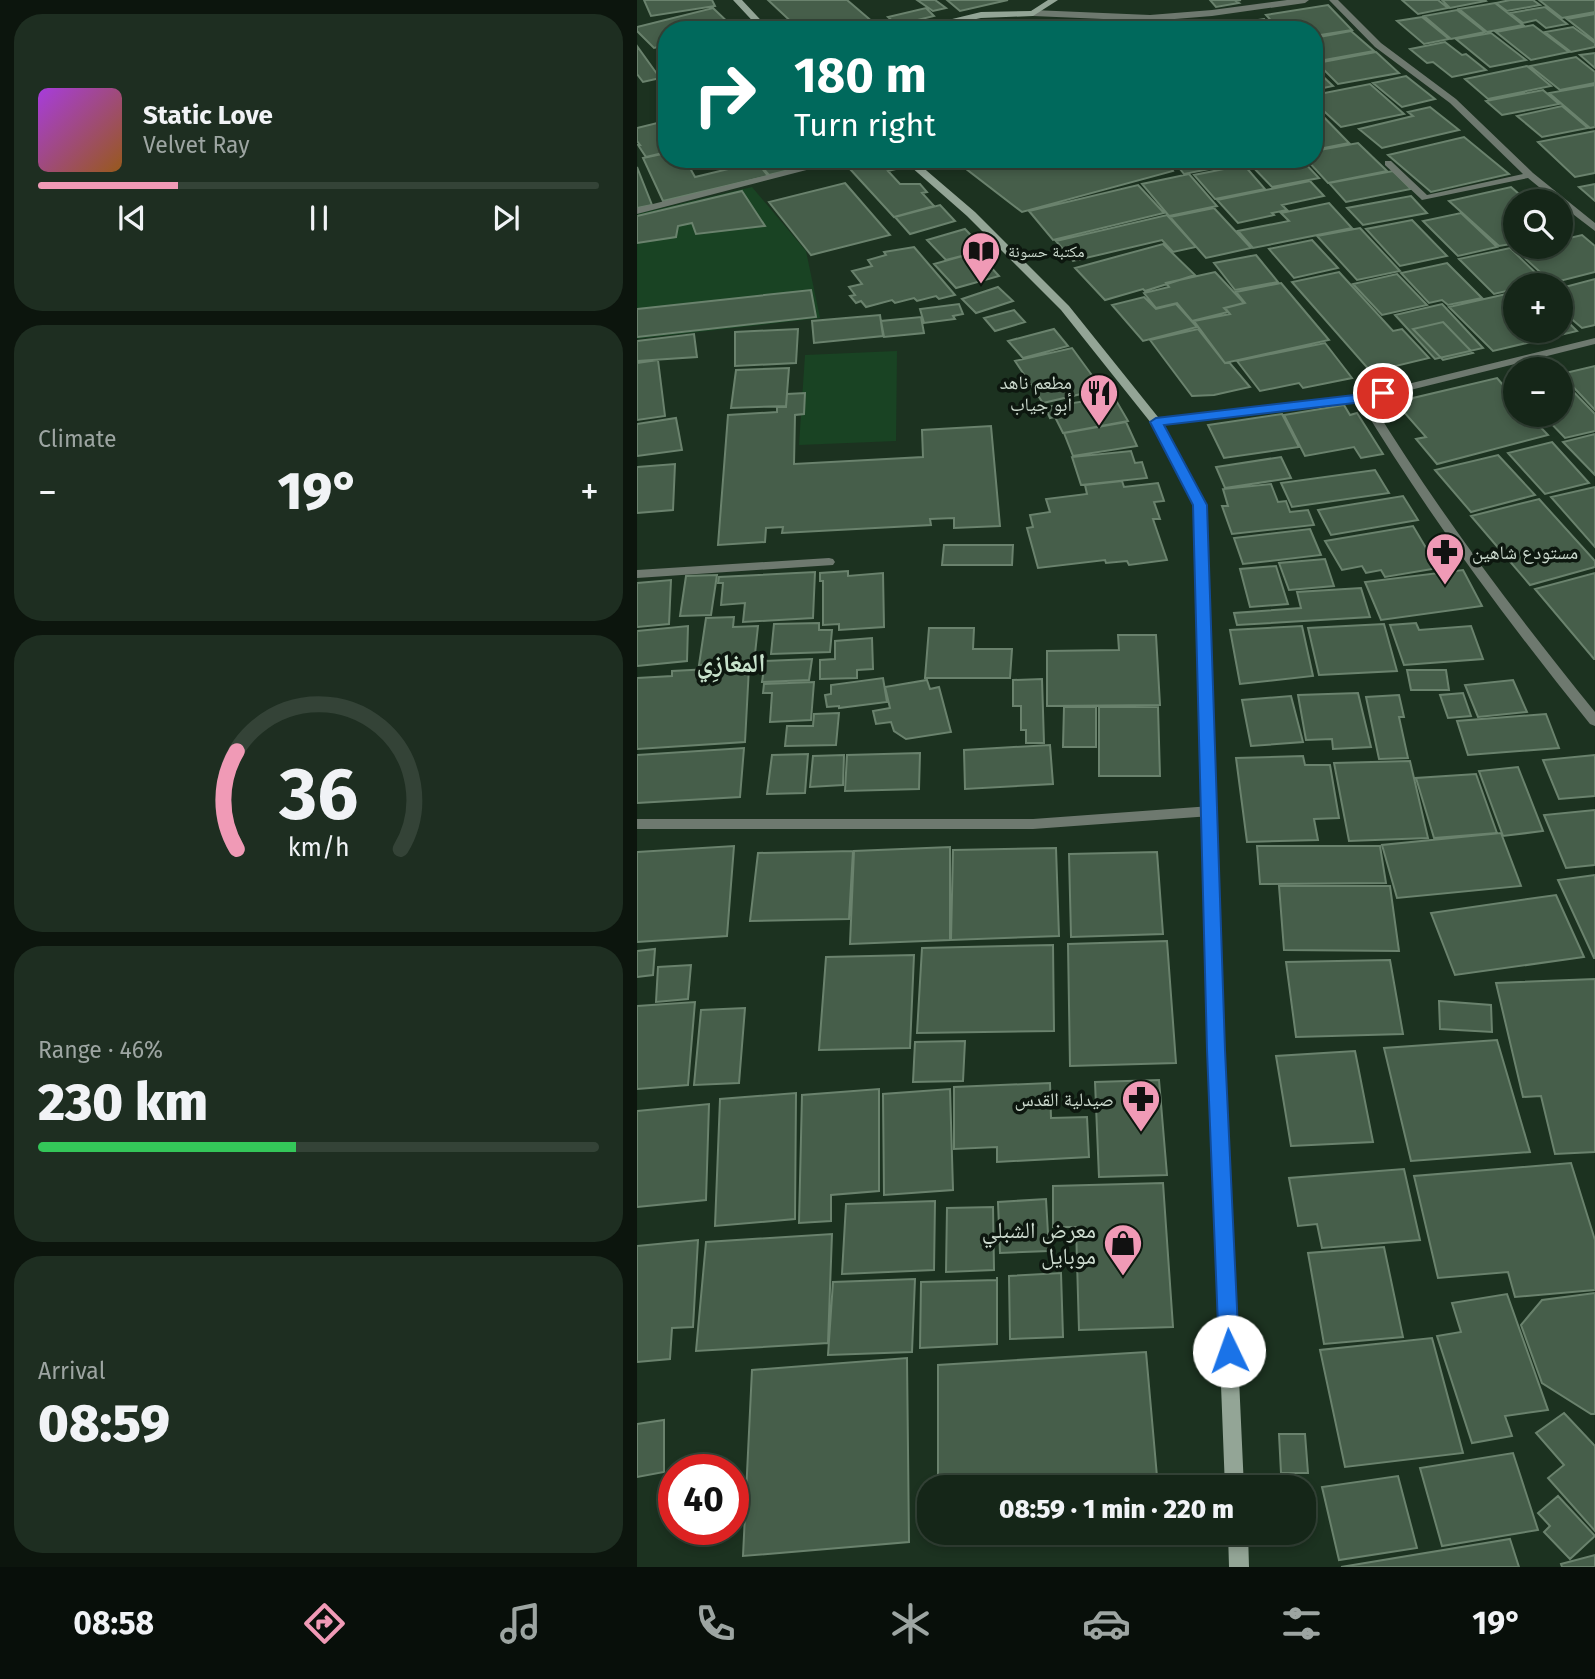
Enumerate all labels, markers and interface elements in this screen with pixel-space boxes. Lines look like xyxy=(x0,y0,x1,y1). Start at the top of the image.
text: 180 m xyxy=(794,46,927,105)
icon: right xyxy=(679,49,770,140)
text: Static Love xyxy=(143,100,273,131)
text: Turn right xyxy=(794,106,936,144)
text: Velvet Ray xyxy=(143,131,250,159)
map controls xyxy=(1503,189,1573,427)
button: search xyxy=(1503,189,1573,259)
icon: previous xyxy=(113,199,151,237)
icon: pause xyxy=(300,199,338,237)
icon: next xyxy=(487,199,525,237)
library icon: مكتبة حسونة xyxy=(960,230,1002,285)
place label: مكتبة حسونة xyxy=(1008,242,1084,261)
button: + xyxy=(1503,273,1573,343)
button: − xyxy=(1503,357,1573,427)
pin xyxy=(1353,363,1413,423)
place label: مطعم ناهد أبو جياب xyxy=(1000,371,1072,416)
restaurant icon: مطعم ناهد أبو جياب xyxy=(1078,372,1120,427)
icon: arrive xyxy=(1364,374,1402,412)
text: Climate xyxy=(38,425,117,453)
text: 19° xyxy=(278,460,359,523)
text: − xyxy=(38,469,57,515)
text: + xyxy=(580,469,599,515)
pharmacy icon: مستودع شاهين xyxy=(1424,531,1466,586)
place label: مستودع شاهين xyxy=(1472,541,1578,564)
district label: المغازِي xyxy=(696,648,766,683)
text: 36 xyxy=(278,752,358,839)
text: km/h xyxy=(288,833,349,863)
text: Range · 46% xyxy=(38,1036,163,1064)
text: 230 km xyxy=(38,1071,208,1134)
pharmacy icon: صيدلية القدس xyxy=(1120,1078,1162,1133)
place label: صيدلية القدس xyxy=(1015,1088,1114,1111)
place label: معرض الشبلي موبايل xyxy=(982,1216,1096,1270)
shop icon: معرض الشبلي موبايل xyxy=(1102,1222,1144,1277)
position arrow xyxy=(1192,1314,1266,1388)
text: Arrival xyxy=(38,1357,105,1385)
text: 08:59 xyxy=(38,1392,170,1455)
speed limit sign: 40 xyxy=(658,1454,749,1545)
text: 08:59 · 1 min · 220 m xyxy=(999,1494,1234,1525)
icon: directions xyxy=(300,1599,349,1648)
icon: music xyxy=(496,1599,545,1648)
icon: phone xyxy=(691,1599,740,1648)
icon: climate xyxy=(886,1599,935,1648)
icon: car xyxy=(1082,1599,1131,1648)
icon: filters xyxy=(1277,1599,1326,1648)
text: 08:58 xyxy=(73,1604,154,1642)
text: 19° xyxy=(1472,1604,1522,1642)

